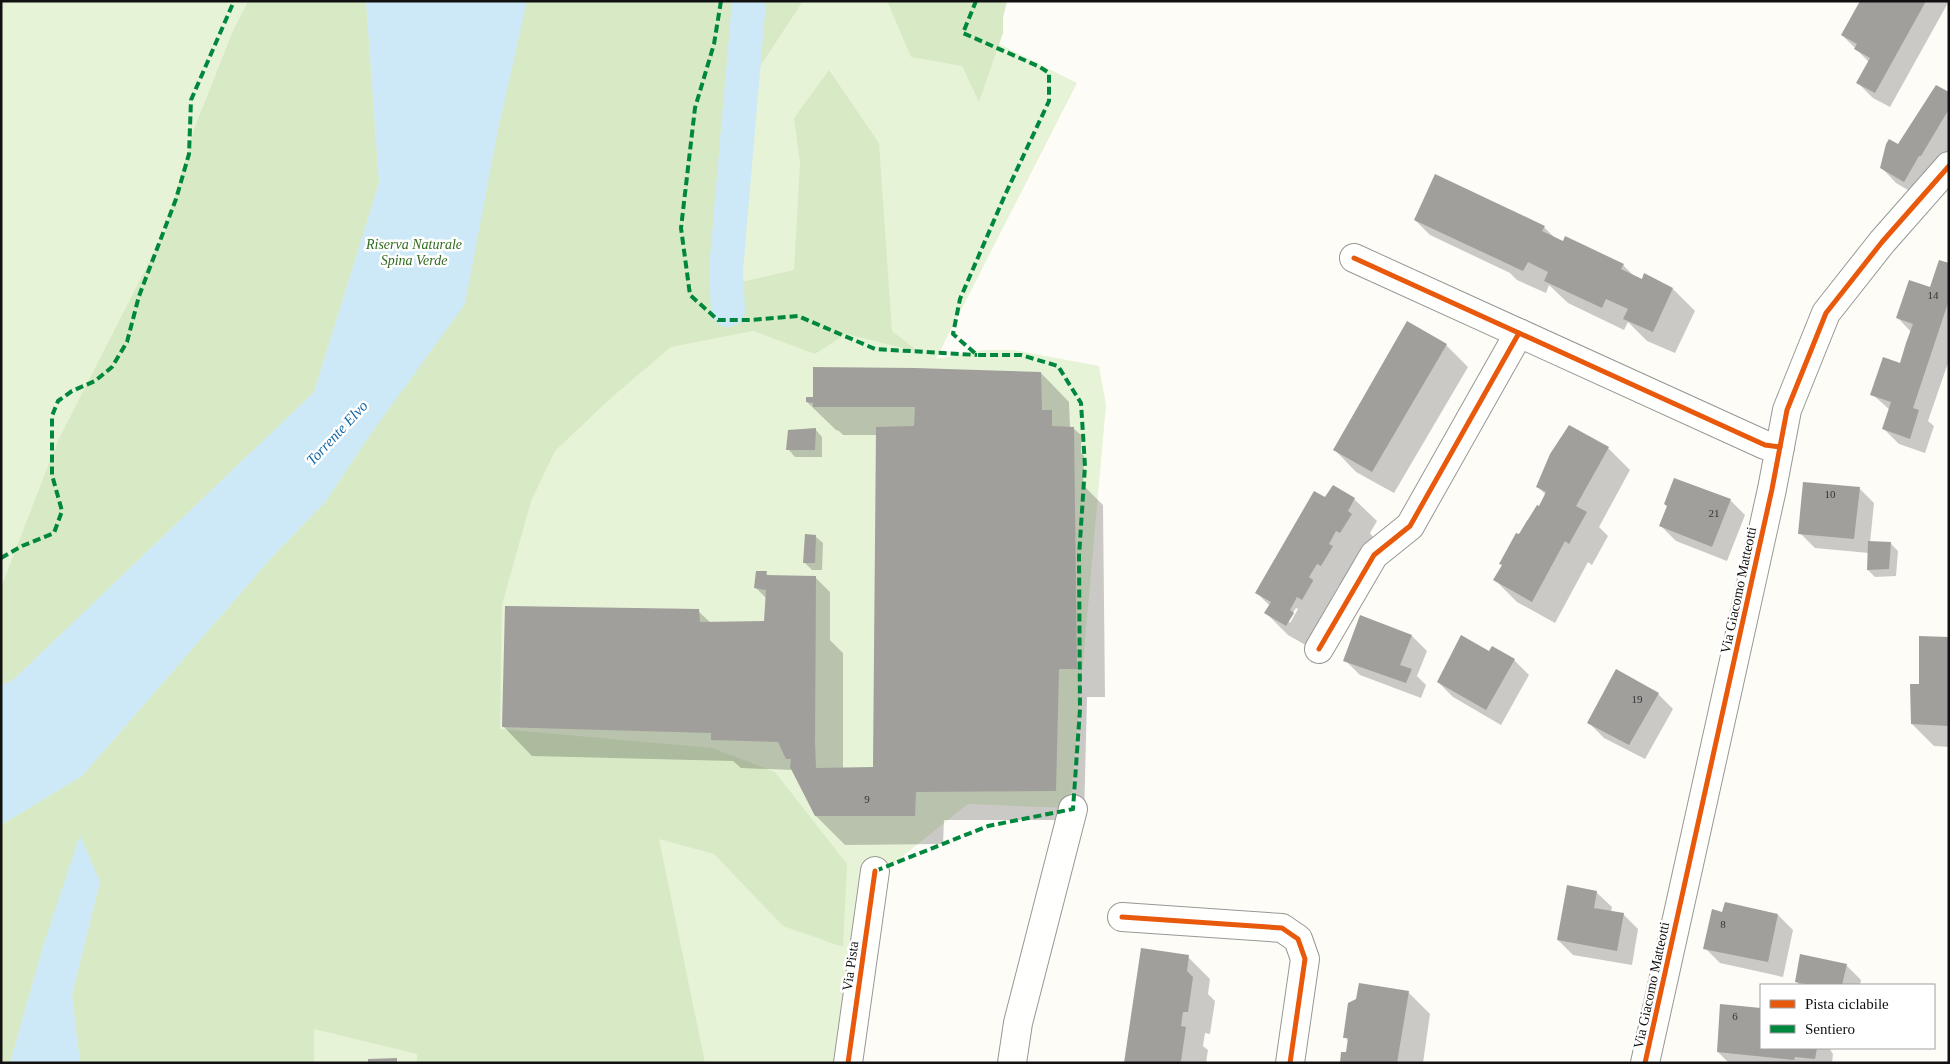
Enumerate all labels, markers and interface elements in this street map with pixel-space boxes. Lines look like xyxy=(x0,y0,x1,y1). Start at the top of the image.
park label: Riserva Naturale Spina Verde xyxy=(365,237,462,268)
house number: 14 xyxy=(1928,289,1939,301)
water label: Torrente Elvo xyxy=(303,397,371,468)
house number: 10 xyxy=(1825,488,1836,500)
house number: 21 xyxy=(1709,507,1720,519)
street label: Via Giacomo Matteotti xyxy=(1718,525,1759,655)
house number: 19 xyxy=(1632,693,1643,705)
house number: 9 xyxy=(864,793,870,805)
house number: 8 xyxy=(1720,918,1726,930)
street label: Via Giacomo Matteotti xyxy=(1631,920,1672,1050)
street label: Via Pista xyxy=(840,939,862,992)
legend xyxy=(1760,984,1935,1049)
text: Pista ciclabile xyxy=(1805,996,1889,1012)
house number: 6 xyxy=(1732,1010,1738,1022)
text: Sentiero xyxy=(1805,1021,1855,1037)

